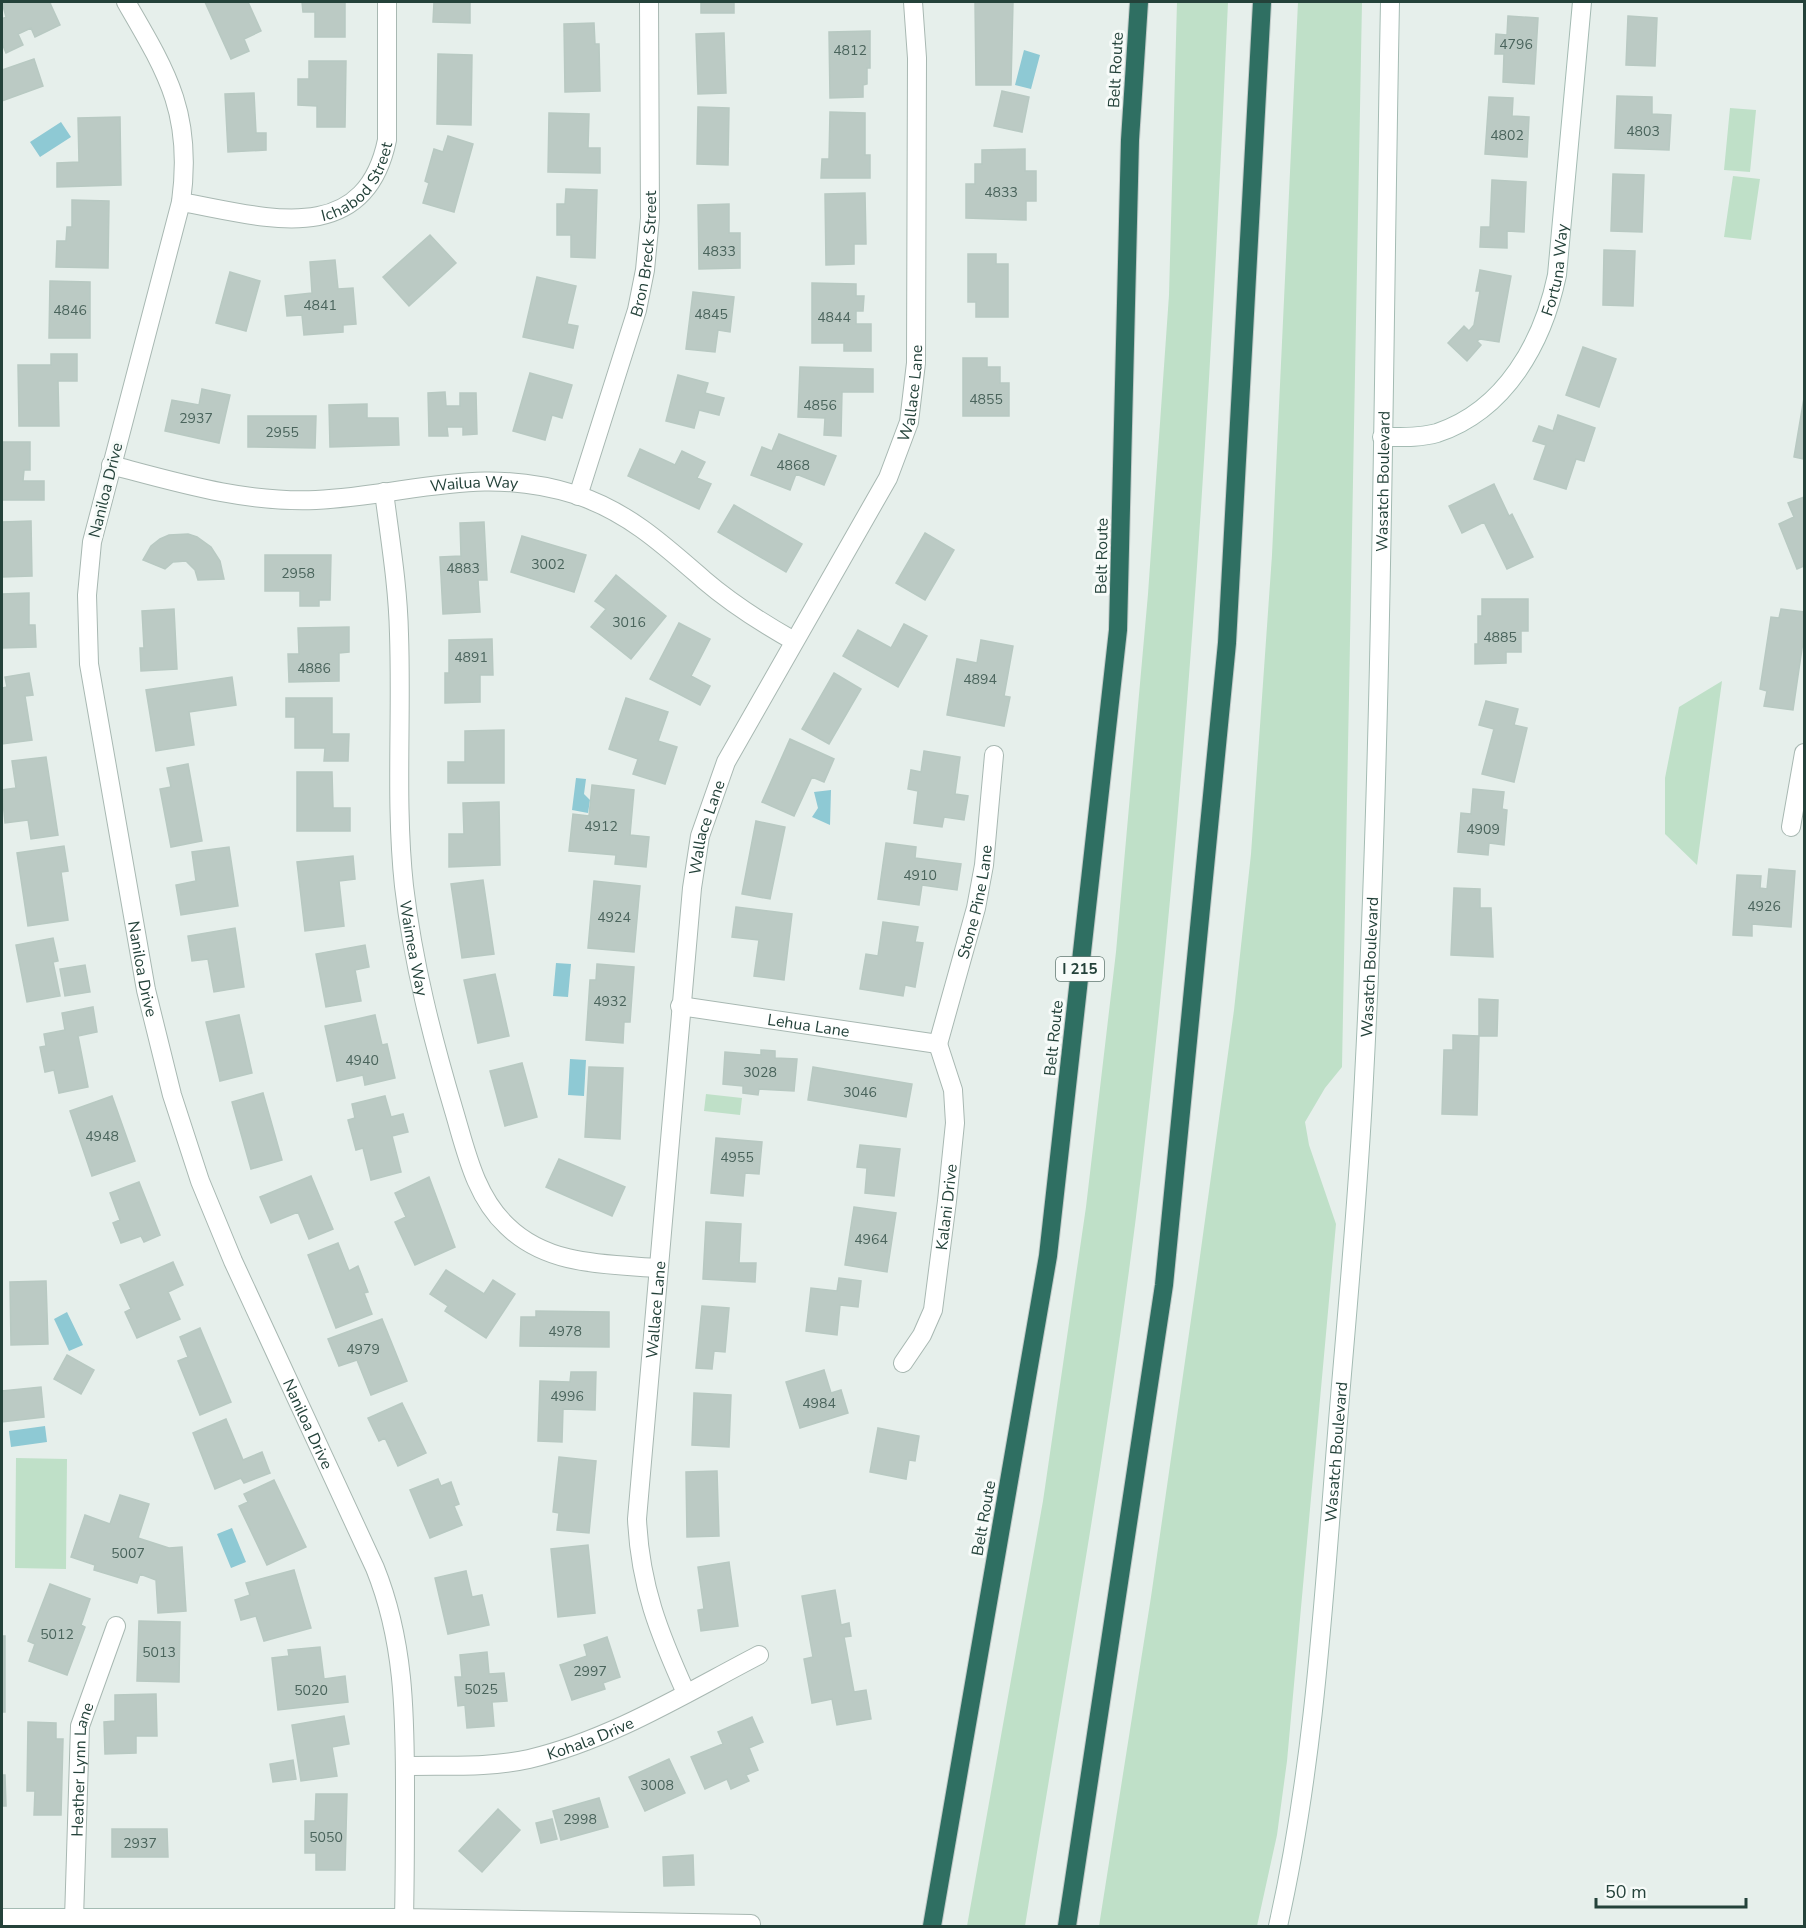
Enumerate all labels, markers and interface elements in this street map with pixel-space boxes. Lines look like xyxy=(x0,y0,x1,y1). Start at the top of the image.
street label: Belt Route xyxy=(1103,31,1129,109)
house number: 4796 xyxy=(1499,35,1533,54)
house number: 4812 xyxy=(833,41,867,60)
house number: 4803 xyxy=(1626,122,1660,141)
house number: 4802 xyxy=(1490,126,1524,145)
street label: Ichabod Street xyxy=(319,139,398,227)
house number: 4833 xyxy=(984,183,1018,202)
street label: Bron Breck Street xyxy=(625,190,662,320)
street label: Fortuna Way xyxy=(1536,222,1574,319)
house number: 4833 xyxy=(702,242,736,261)
house number: 4841 xyxy=(303,296,337,315)
house number: 4846 xyxy=(53,301,87,320)
house number: 4845 xyxy=(694,305,728,324)
house number: 4844 xyxy=(817,308,851,327)
street label: Wallace Lane xyxy=(893,345,928,445)
house number: 4855 xyxy=(969,390,1003,409)
house number: 4856 xyxy=(803,396,837,415)
house number: 2937 xyxy=(179,409,213,428)
street label: Wasatch Boulevard xyxy=(1371,411,1396,552)
house number: 2955 xyxy=(265,423,299,442)
street label: Naniloa Drive xyxy=(84,440,128,540)
house number: 4868 xyxy=(776,456,810,475)
street label: Wailua Way xyxy=(429,471,520,498)
street label: Belt Route xyxy=(1090,518,1114,594)
house number: 3002 xyxy=(531,555,565,574)
house number: 4883 xyxy=(446,559,480,578)
house number: 2958 xyxy=(281,564,315,583)
house number: 3016 xyxy=(612,613,646,632)
house number: 4885 xyxy=(1483,628,1517,647)
house number: 4891 xyxy=(454,648,488,667)
house number: 4886 xyxy=(297,659,331,678)
house number: 4894 xyxy=(963,670,997,689)
street label: Wallace Lane xyxy=(684,777,731,876)
house number: 4912 xyxy=(584,817,618,836)
house number: 4909 xyxy=(1466,820,1500,839)
street label: Stone Pine Lane xyxy=(952,844,998,962)
house number: 4910 xyxy=(903,866,937,885)
street label: Wasatch Boulevard xyxy=(1356,896,1384,1038)
house number: 4926 xyxy=(1747,897,1781,916)
street label: Waimea Way xyxy=(394,899,433,999)
house number: 4924 xyxy=(597,908,631,927)
street label: Naniloa Drive xyxy=(122,919,162,1019)
road number: I 215 xyxy=(1056,957,1104,981)
house number: 4932 xyxy=(593,992,627,1011)
street label: Belt Route xyxy=(1039,999,1069,1077)
street label: Lehua Lane xyxy=(766,1009,851,1043)
house number: 4940 xyxy=(345,1051,379,1070)
house number: 3028 xyxy=(743,1063,777,1082)
house number: 3046 xyxy=(843,1083,877,1102)
house number: 4948 xyxy=(85,1127,119,1146)
house number: 4955 xyxy=(720,1148,754,1167)
street label: Kalani Drive xyxy=(931,1163,963,1251)
house number: 4964 xyxy=(854,1230,888,1249)
street label: Wallace Lane xyxy=(641,1260,671,1360)
house number: 4978 xyxy=(548,1322,582,1341)
house number: 4979 xyxy=(346,1340,380,1359)
street label: Naniloa Drive xyxy=(277,1375,338,1473)
street label: Wasatch Boulevard xyxy=(1320,1381,1353,1523)
house number: 4996 xyxy=(550,1387,584,1406)
house number: 4984 xyxy=(802,1394,836,1413)
street label: Belt Route xyxy=(967,1479,1001,1558)
house number: 5007 xyxy=(111,1544,145,1563)
house number: 5012 xyxy=(40,1625,74,1644)
house number: 5013 xyxy=(142,1643,176,1662)
house number: 2997 xyxy=(573,1662,607,1681)
house number: 5025 xyxy=(464,1680,498,1699)
house number: 5020 xyxy=(294,1681,328,1700)
street label: Heather Lynn Lane xyxy=(67,1699,100,1837)
street label: Kohala Drive xyxy=(544,1712,638,1766)
house number: 3008 xyxy=(640,1776,674,1795)
house number: 2998 xyxy=(563,1810,597,1829)
house number: 5050 xyxy=(309,1828,343,1847)
house number: 2937 xyxy=(123,1834,157,1853)
scale bar xyxy=(1596,1871,1746,1909)
text: 50 m xyxy=(1605,1880,1647,1904)

